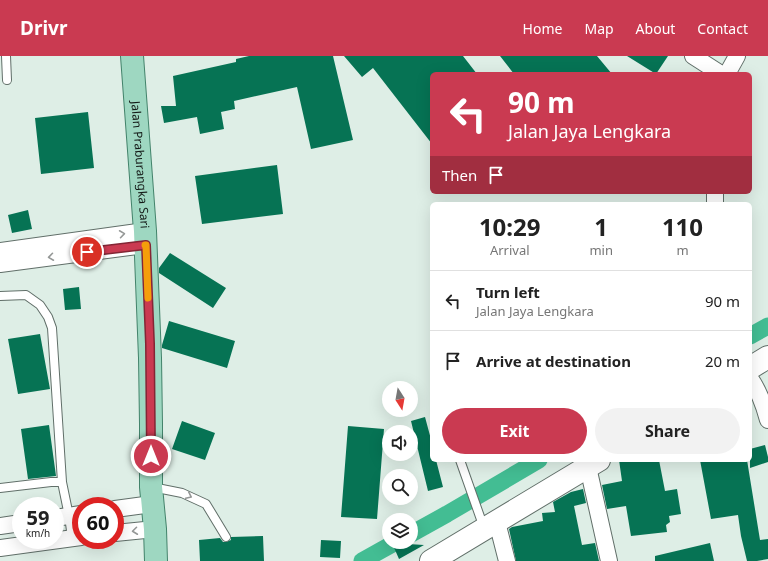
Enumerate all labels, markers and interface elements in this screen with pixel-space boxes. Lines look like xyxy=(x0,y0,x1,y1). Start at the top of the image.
text: Drivr xyxy=(20,15,67,41)
text: Home xyxy=(523,19,562,38)
text: Map xyxy=(584,19,614,38)
text: About xyxy=(636,19,675,38)
text: Contact xyxy=(697,19,748,38)
text: 90 m xyxy=(508,83,575,121)
icon: left xyxy=(442,88,494,140)
street label: Jalan Praburangka Sari xyxy=(127,99,154,229)
text: Jalan Jaya Lengkara xyxy=(508,119,671,143)
icon: arrive xyxy=(485,164,507,186)
text: Then xyxy=(442,165,477,185)
text: 10:29 xyxy=(479,210,541,243)
text: 1 xyxy=(594,210,608,243)
text: 110 xyxy=(662,210,703,243)
one-way arrow xyxy=(119,230,125,239)
pin xyxy=(70,235,104,269)
icon: arrive xyxy=(76,241,98,263)
text: Arrival xyxy=(490,241,530,259)
text: min xyxy=(589,241,613,259)
text: m xyxy=(676,241,689,259)
one-way arrow xyxy=(48,252,54,261)
text: Turn left xyxy=(476,282,540,302)
icon: left xyxy=(442,290,464,312)
text: 90 m xyxy=(705,291,740,311)
text: Jalan Jaya Lengkara xyxy=(476,302,594,320)
icon: arrive xyxy=(442,350,464,372)
text: Arrive at destination xyxy=(476,351,631,371)
text: 20 m xyxy=(705,351,740,371)
north arrow xyxy=(382,381,418,417)
map controls xyxy=(382,381,418,549)
button: Exit xyxy=(442,408,587,454)
button: Share xyxy=(595,408,740,454)
button: sound xyxy=(382,425,418,461)
position arrow xyxy=(130,435,172,477)
button: search xyxy=(382,469,418,505)
one-way arrow xyxy=(184,491,192,499)
speed limit sign: 60 xyxy=(72,497,124,549)
text: 59 xyxy=(27,504,49,531)
button: layers xyxy=(382,513,418,549)
text: km/h xyxy=(26,526,50,540)
one-way arrow xyxy=(132,526,138,535)

